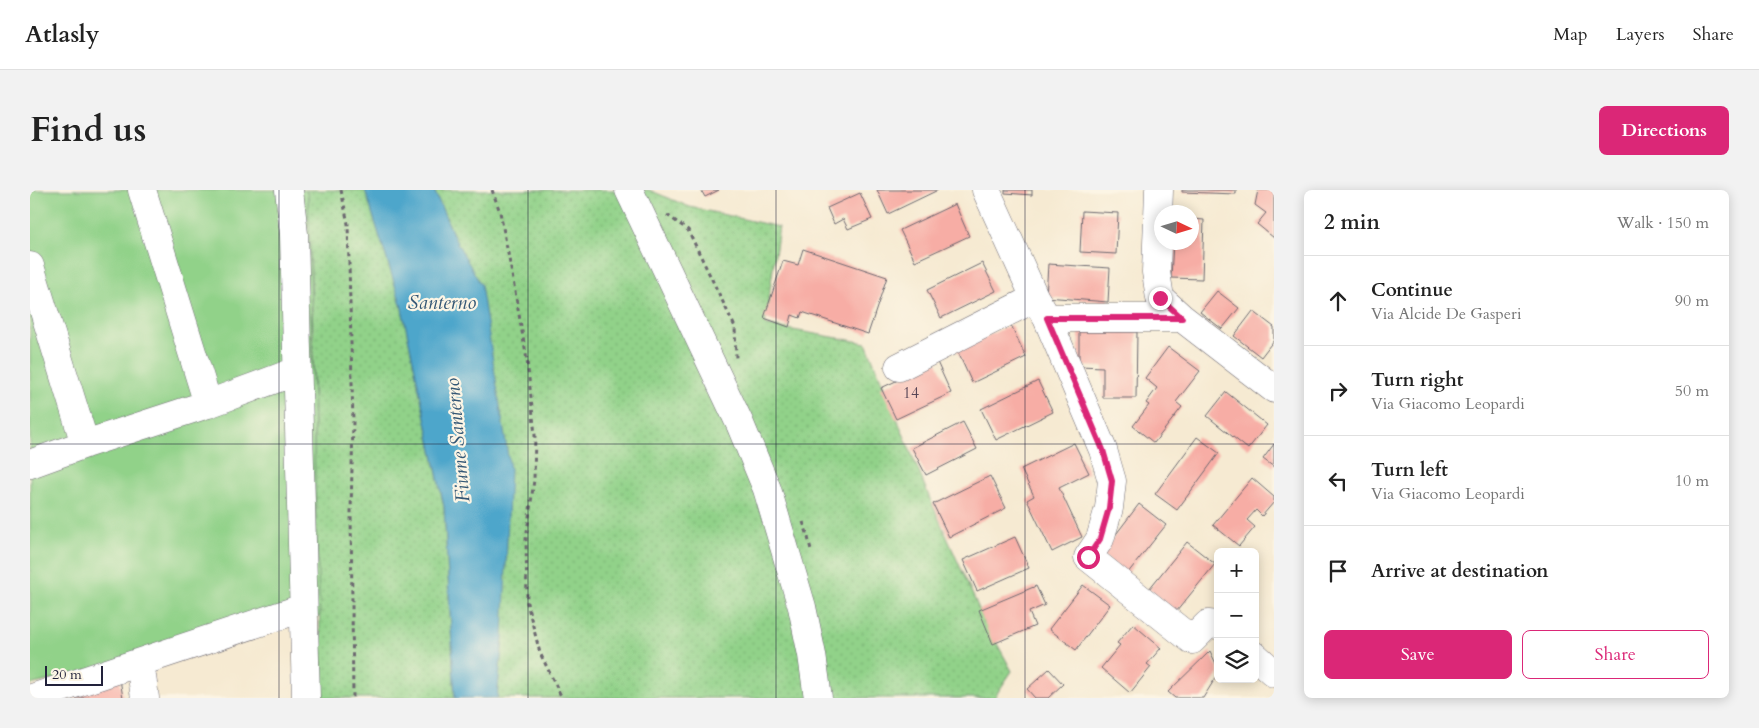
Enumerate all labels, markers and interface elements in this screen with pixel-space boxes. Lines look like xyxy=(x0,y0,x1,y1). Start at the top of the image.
text: Atlasly xyxy=(25,18,99,51)
text: Map xyxy=(1553,22,1588,47)
text: Layers xyxy=(1616,22,1665,47)
text: Share xyxy=(1693,22,1734,47)
text: Find us xyxy=(30,106,146,154)
button: Directions xyxy=(1599,106,1729,155)
north arrow xyxy=(1154,205,1199,250)
text: 2 min xyxy=(1324,208,1380,237)
text: Walk · 150 m xyxy=(1617,212,1709,234)
text: Continue xyxy=(1371,277,1453,303)
route end xyxy=(1149,287,1172,310)
icon: ahead xyxy=(1324,287,1352,315)
water label: Santerno xyxy=(408,289,476,316)
text: 90 m xyxy=(1675,290,1709,312)
text: Via Alcide De Gasperi xyxy=(1371,303,1521,325)
text: Turn right xyxy=(1371,367,1463,393)
water label: Fiume Santerno xyxy=(439,377,476,503)
icon: right xyxy=(1324,377,1352,405)
text: 50 m xyxy=(1675,380,1709,402)
house number: 14 xyxy=(903,382,919,404)
text: Via Giacomo Leopardi xyxy=(1371,393,1525,415)
text: Turn left xyxy=(1371,457,1448,483)
icon: left xyxy=(1324,467,1352,495)
text: 10 m xyxy=(1675,470,1709,492)
text: Via Giacomo Leopardi xyxy=(1371,483,1525,505)
route start xyxy=(1077,546,1100,569)
map controls xyxy=(1214,548,1259,683)
button: + xyxy=(1214,548,1259,593)
icon: arrive xyxy=(1324,557,1352,585)
text: Arrive at destination xyxy=(1371,558,1548,584)
button: − xyxy=(1214,593,1259,638)
button: Save xyxy=(1324,630,1512,679)
button: Share xyxy=(1522,630,1709,679)
button: layers xyxy=(1214,638,1259,683)
scale bar xyxy=(45,663,102,686)
text: 20 m xyxy=(52,665,82,684)

